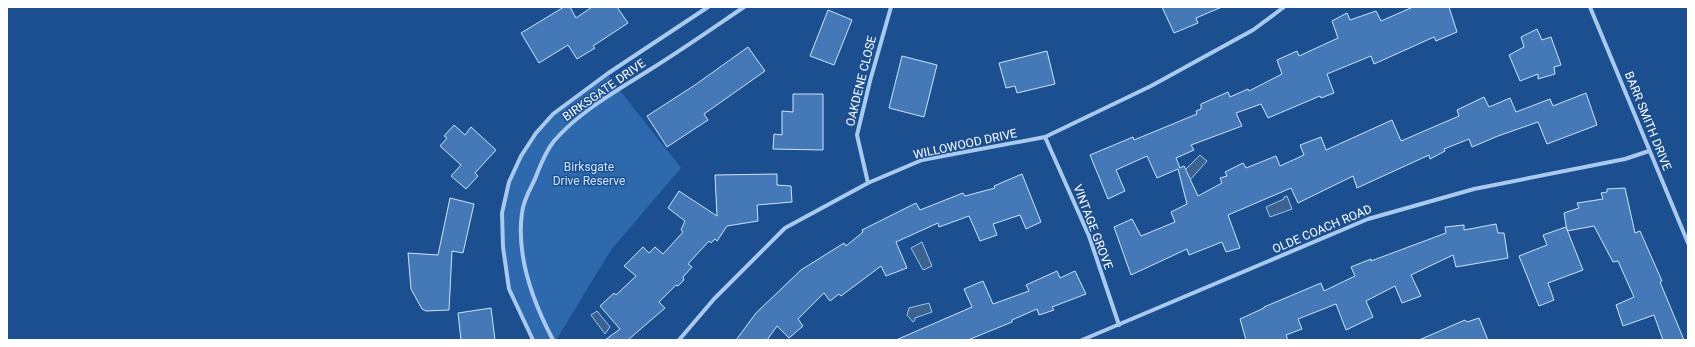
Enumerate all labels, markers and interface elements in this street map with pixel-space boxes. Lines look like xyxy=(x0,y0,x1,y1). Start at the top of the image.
street label: OAKDENE CLOSE xyxy=(843,34,879,128)
street label: BIRKSGATE DRIVE xyxy=(560,56,648,124)
street label: BARR SMITH DRIVE xyxy=(1622,69,1674,173)
street label: WILLOWOOD DRIVE xyxy=(912,126,1018,162)
park label: Birksgate Drive Reserve xyxy=(553,160,625,188)
street label: VINTAGE GROVE xyxy=(1070,183,1116,272)
street label: OLDE COACH ROAD xyxy=(1270,202,1374,256)

